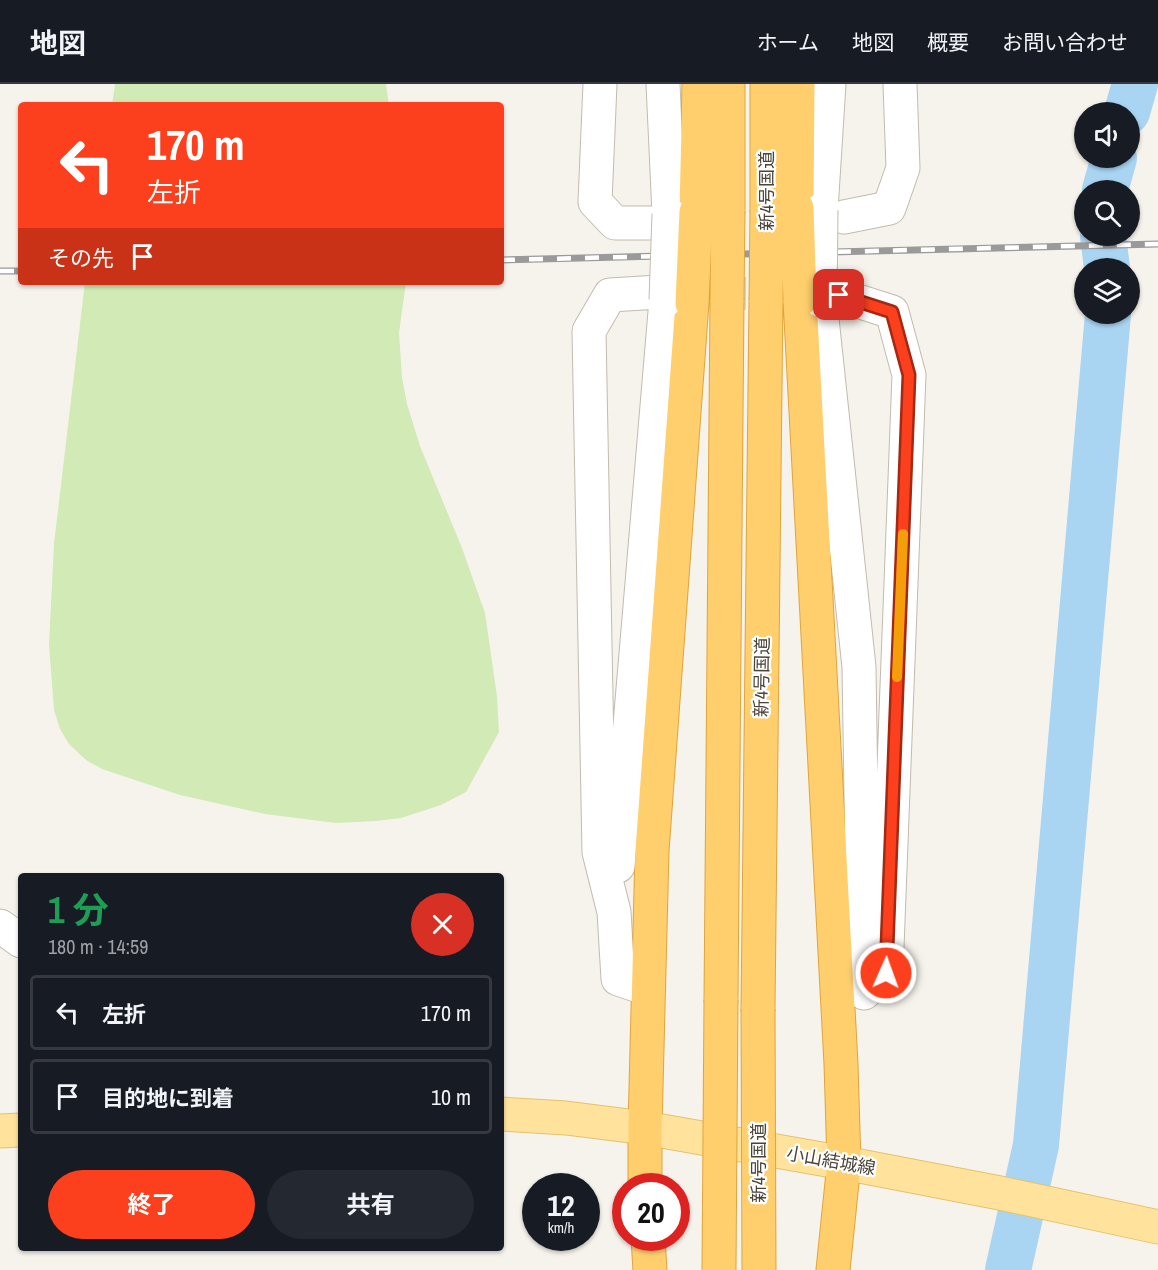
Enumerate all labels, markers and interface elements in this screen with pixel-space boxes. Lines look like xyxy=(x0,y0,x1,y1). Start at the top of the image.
text: 地図 xyxy=(30,24,86,62)
text: ホーム xyxy=(757,28,819,57)
text: 地図 xyxy=(852,28,894,57)
text: 概要 xyxy=(927,28,969,57)
text: お問い合わせ xyxy=(1002,28,1128,57)
map controls xyxy=(1074,102,1140,324)
button: sound xyxy=(1074,102,1140,168)
text: 170 m xyxy=(147,117,245,173)
icon: left xyxy=(48,126,126,204)
street label: 新4号国道 xyxy=(754,151,779,231)
text: 左折 xyxy=(147,174,201,210)
button: search xyxy=(1074,180,1140,246)
icon: arrive xyxy=(126,240,159,273)
text: その先 xyxy=(48,243,114,273)
button: layers xyxy=(1074,258,1140,324)
pin xyxy=(813,269,864,320)
icon: arrive xyxy=(822,278,855,311)
street label: 新4号国道 xyxy=(748,637,775,717)
text: 1 分 xyxy=(48,886,109,934)
button: close xyxy=(411,893,474,956)
text: 180 m · 14:59 xyxy=(48,933,148,960)
position arrow xyxy=(854,941,918,1005)
icon: left xyxy=(51,996,84,1029)
text: 170 m xyxy=(421,998,471,1028)
text: 左折 xyxy=(102,999,146,1029)
icon: arrive xyxy=(51,1080,84,1113)
text: 10 m xyxy=(431,1082,471,1112)
text: 目的地に到着 xyxy=(102,1083,234,1113)
street label: 新4号国道 xyxy=(746,1123,771,1203)
street label: 小山結城線 xyxy=(785,1140,878,1181)
button: 終了 xyxy=(48,1170,255,1239)
button: 共有 xyxy=(267,1170,474,1239)
speed limit sign: 20 xyxy=(612,1173,690,1251)
text: 12 xyxy=(547,1185,575,1225)
text: km/h xyxy=(548,1217,574,1238)

